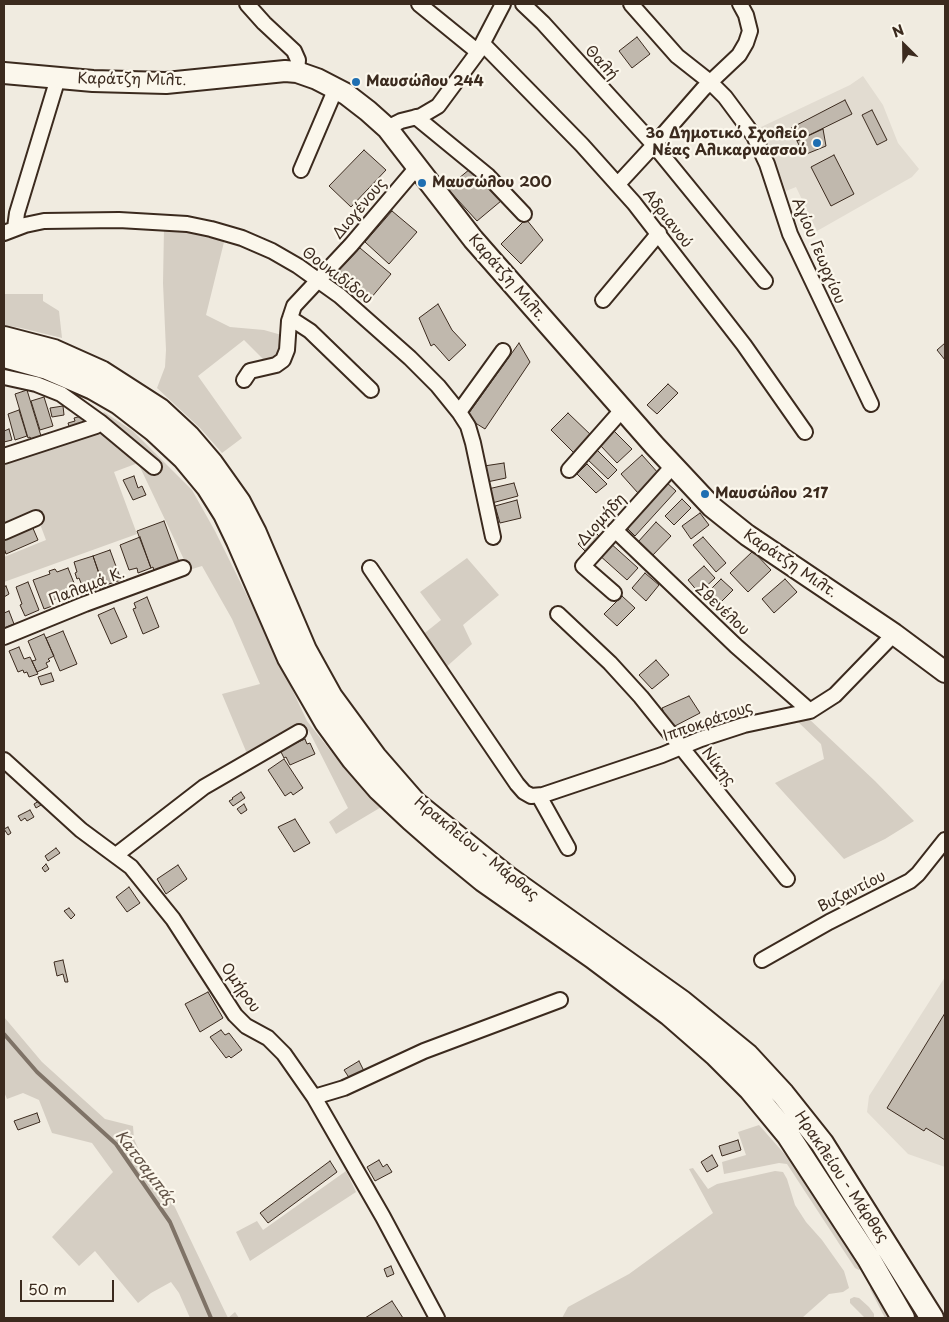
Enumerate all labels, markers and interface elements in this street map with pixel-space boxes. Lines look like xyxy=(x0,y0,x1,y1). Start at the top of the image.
text: N xyxy=(889,19,907,43)
north arrow xyxy=(879,20,929,70)
street label: Θαλή xyxy=(581,42,621,84)
street label: Καράτζη Μιλτ. xyxy=(77,70,187,90)
place label: Μαυσώλου 244 xyxy=(366,73,484,91)
marker: Μαυσώλου 244 xyxy=(350,76,362,88)
place label: 3ο Δημοτικό Σχολείο Νέας Αλικαρνασσού xyxy=(646,125,807,160)
marker: 3ο Δημοτικό Σχολείο Νέας Αλικαρνασσού xyxy=(811,137,823,149)
place label: Μαυσώλου 200 xyxy=(432,174,552,192)
street label: Διογένους xyxy=(329,175,391,243)
marker: Μαυσώλου 200 xyxy=(416,177,428,189)
street label: Αδριανού xyxy=(639,186,695,252)
street label: Αγίου Γεωργίου xyxy=(788,195,848,307)
street label: Καράτζη Μιλτ. xyxy=(464,231,550,325)
street label: Θουκιδίδου xyxy=(298,244,376,308)
place label: Μαυσώλου 217 xyxy=(715,485,828,503)
marker: Μαυσώλου 217 xyxy=(699,488,711,500)
street label: Διομήδη xyxy=(574,490,630,550)
street label: Καράτζη Μιλτ. xyxy=(740,526,840,602)
street label: Παλαμά Κ. xyxy=(47,564,127,610)
street label: Σθενέλου xyxy=(691,580,753,640)
street label: Ιπποκράτους xyxy=(661,698,755,746)
street label: Νίκης xyxy=(697,744,739,790)
street label: Ηρακλείου - Μάρθας xyxy=(410,793,542,905)
street label: Βυζαντίου xyxy=(815,867,889,917)
street label: Ομήρου xyxy=(216,960,264,1016)
street label: Ηρακλείου - Μάρθας xyxy=(790,1108,892,1246)
water label: Κατσαμπάς xyxy=(111,1127,179,1209)
scale bar xyxy=(22,1270,116,1302)
text: 50 m xyxy=(28,1277,67,1300)

